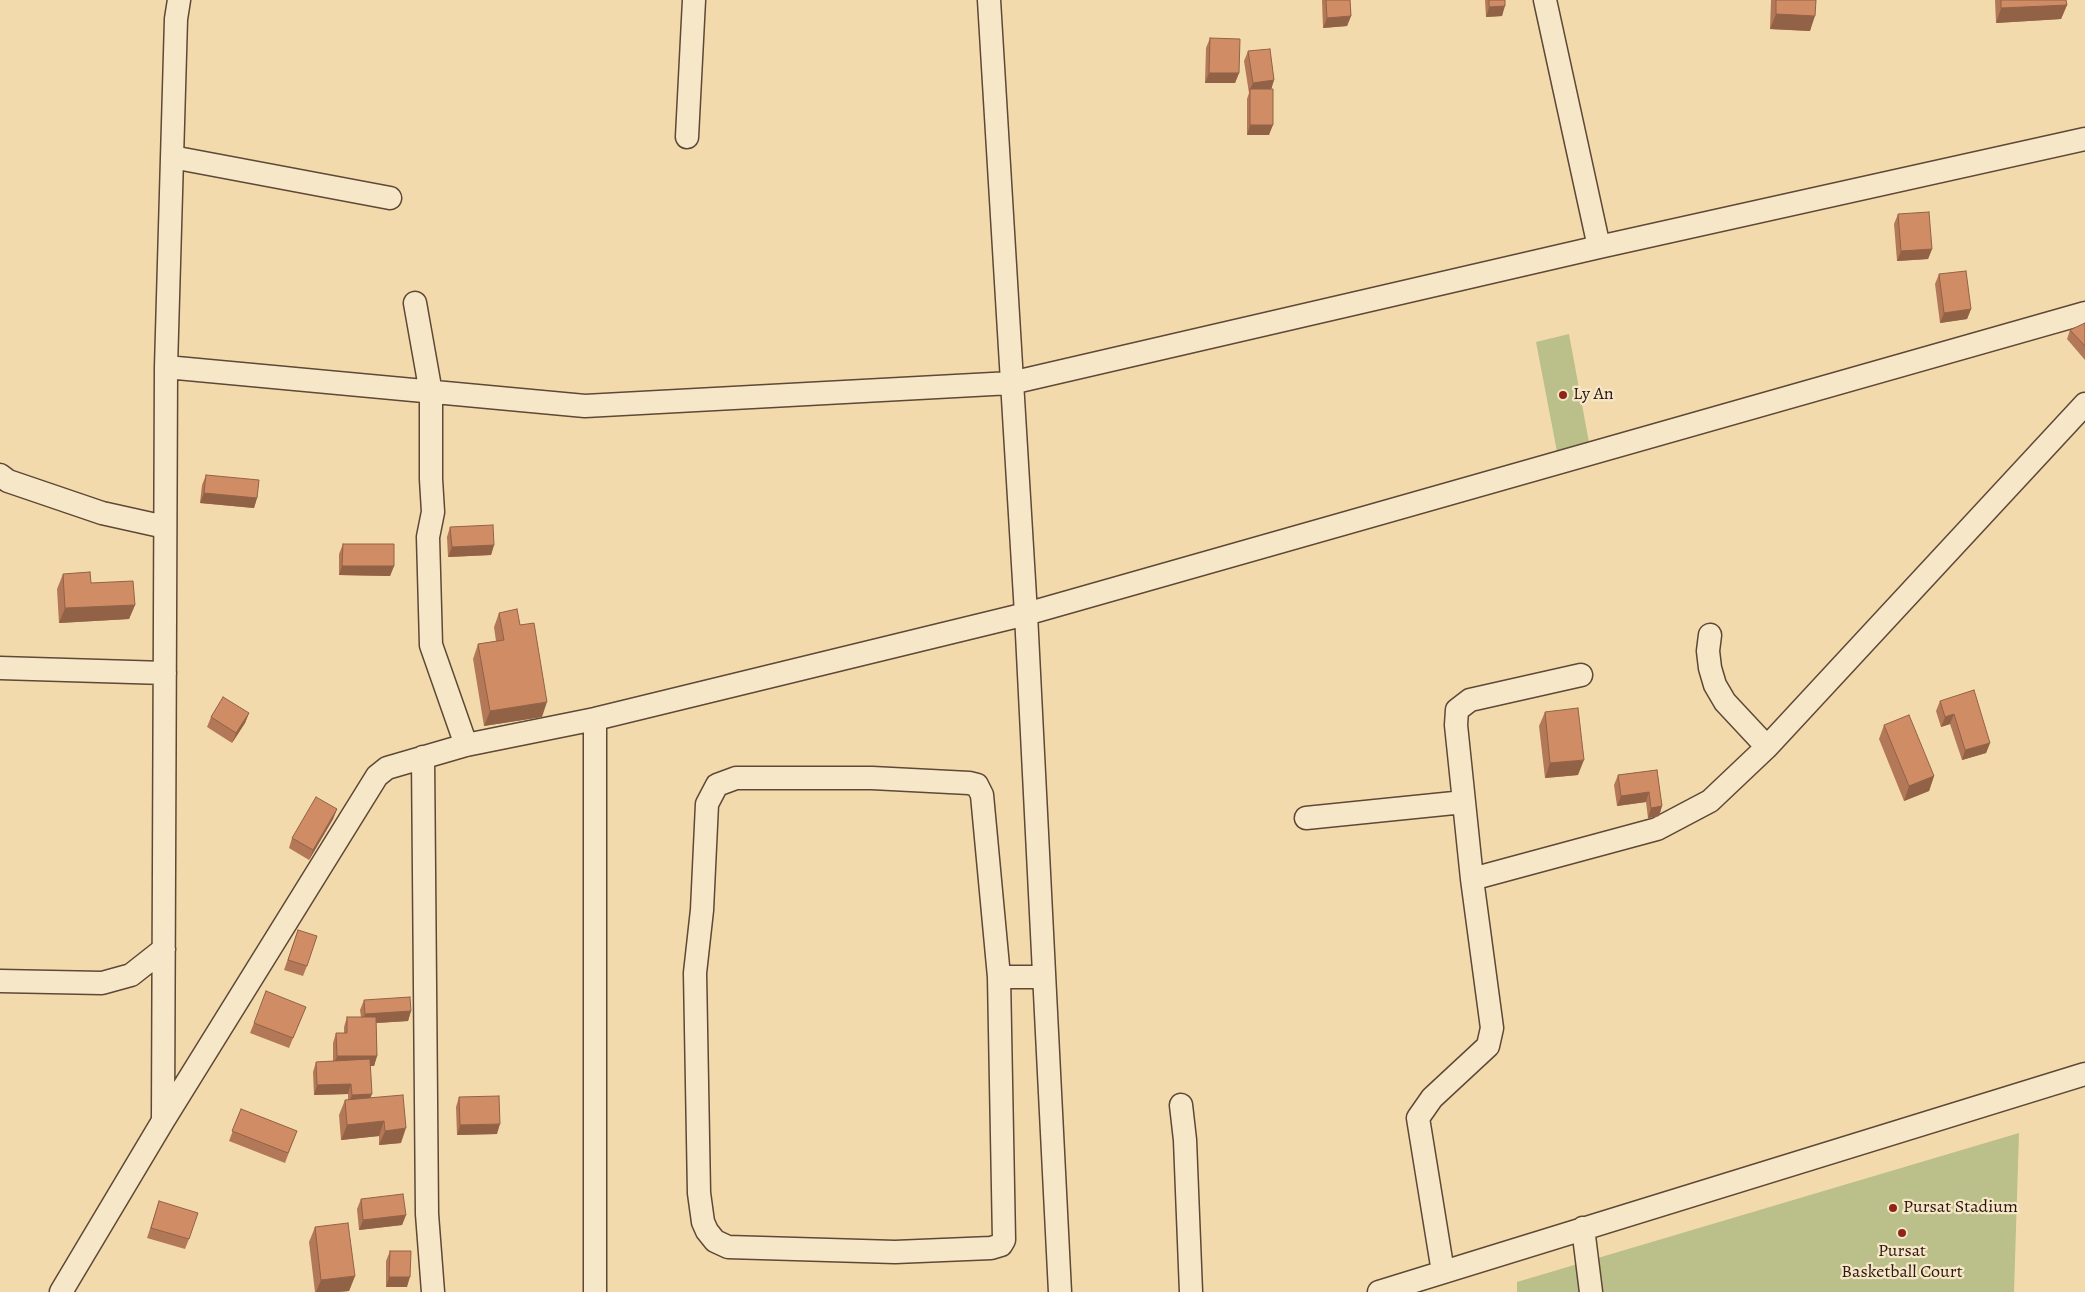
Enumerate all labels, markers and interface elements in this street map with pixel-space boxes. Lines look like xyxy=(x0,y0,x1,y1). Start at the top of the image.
place label: Ly An xyxy=(1573,384,1613,406)
marker: Ly An xyxy=(1557,389,1569,401)
place label: Pursat Stadium xyxy=(1903,1197,2018,1219)
marker: Pursat Stadium xyxy=(1887,1202,1899,1214)
marker: Pursat Basketball Court xyxy=(1896,1227,1908,1239)
place label: Pursat Basketball Court xyxy=(1841,1241,1963,1284)

